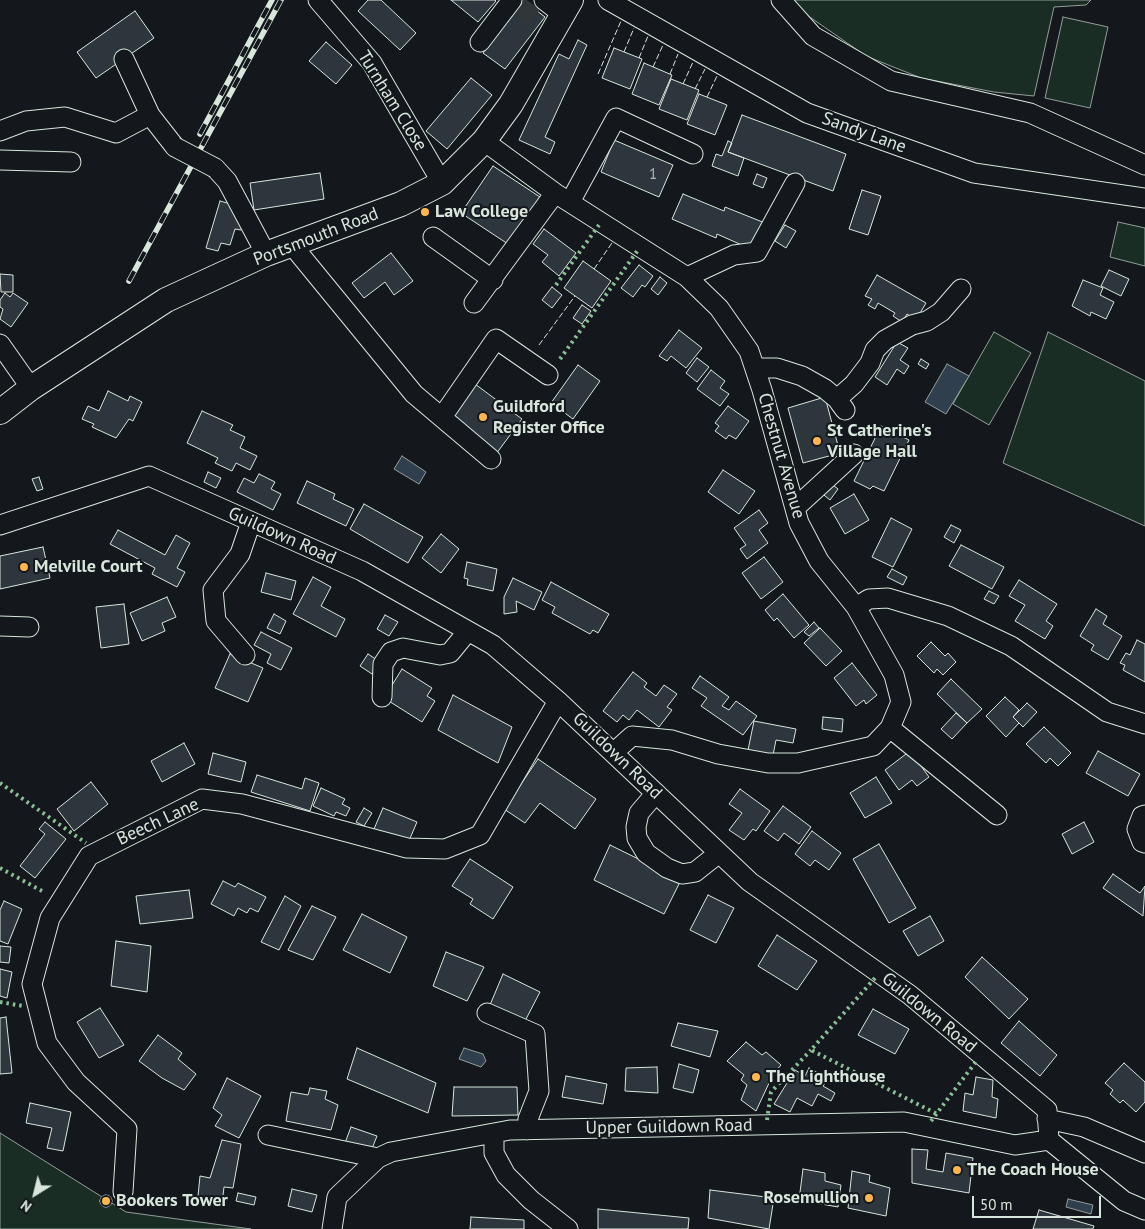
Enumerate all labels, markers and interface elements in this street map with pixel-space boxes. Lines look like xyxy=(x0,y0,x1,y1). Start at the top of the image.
street label: Turnham Close xyxy=(353,47,431,155)
street label: Sandy Lane xyxy=(819,108,909,158)
house number: 1 xyxy=(649,166,657,184)
place label: Law College xyxy=(435,201,528,223)
street label: Portsmouth Road xyxy=(250,203,382,271)
marker: Law College xyxy=(419,206,431,218)
street label: Chestnut Avenue xyxy=(753,391,809,521)
place label: Guildford Register Office xyxy=(493,396,605,438)
marker: Guildford Register Office xyxy=(477,411,489,423)
place label: St Catherine's Village Hall xyxy=(827,420,931,462)
marker: St Catherine's Village Hall xyxy=(811,435,823,447)
street label: Guildown Road xyxy=(225,503,339,569)
place label: Melville Court xyxy=(34,556,142,578)
marker: Melville Court xyxy=(18,561,30,573)
street label: Guildown Road xyxy=(568,708,666,804)
street label: Beech Lane xyxy=(114,794,202,850)
street label: Guildown Road xyxy=(877,968,981,1058)
place label: The Lighthouse xyxy=(766,1066,885,1088)
marker: The Lighthouse xyxy=(750,1071,762,1083)
street label: Upper Guildown Road xyxy=(585,1115,753,1139)
place label: The Coach House xyxy=(967,1159,1099,1181)
marker: The Coach House xyxy=(951,1164,963,1176)
north arrow xyxy=(10,1169,60,1219)
scale bar xyxy=(975,1186,1104,1218)
place label: Rosemullion xyxy=(764,1187,859,1209)
place label: Bookers Tower xyxy=(116,1190,228,1212)
marker: Rosemullion xyxy=(863,1192,875,1204)
marker: Bookers Tower xyxy=(100,1195,112,1207)
text: 50 m xyxy=(980,1195,1013,1214)
text: N xyxy=(17,1196,35,1216)

